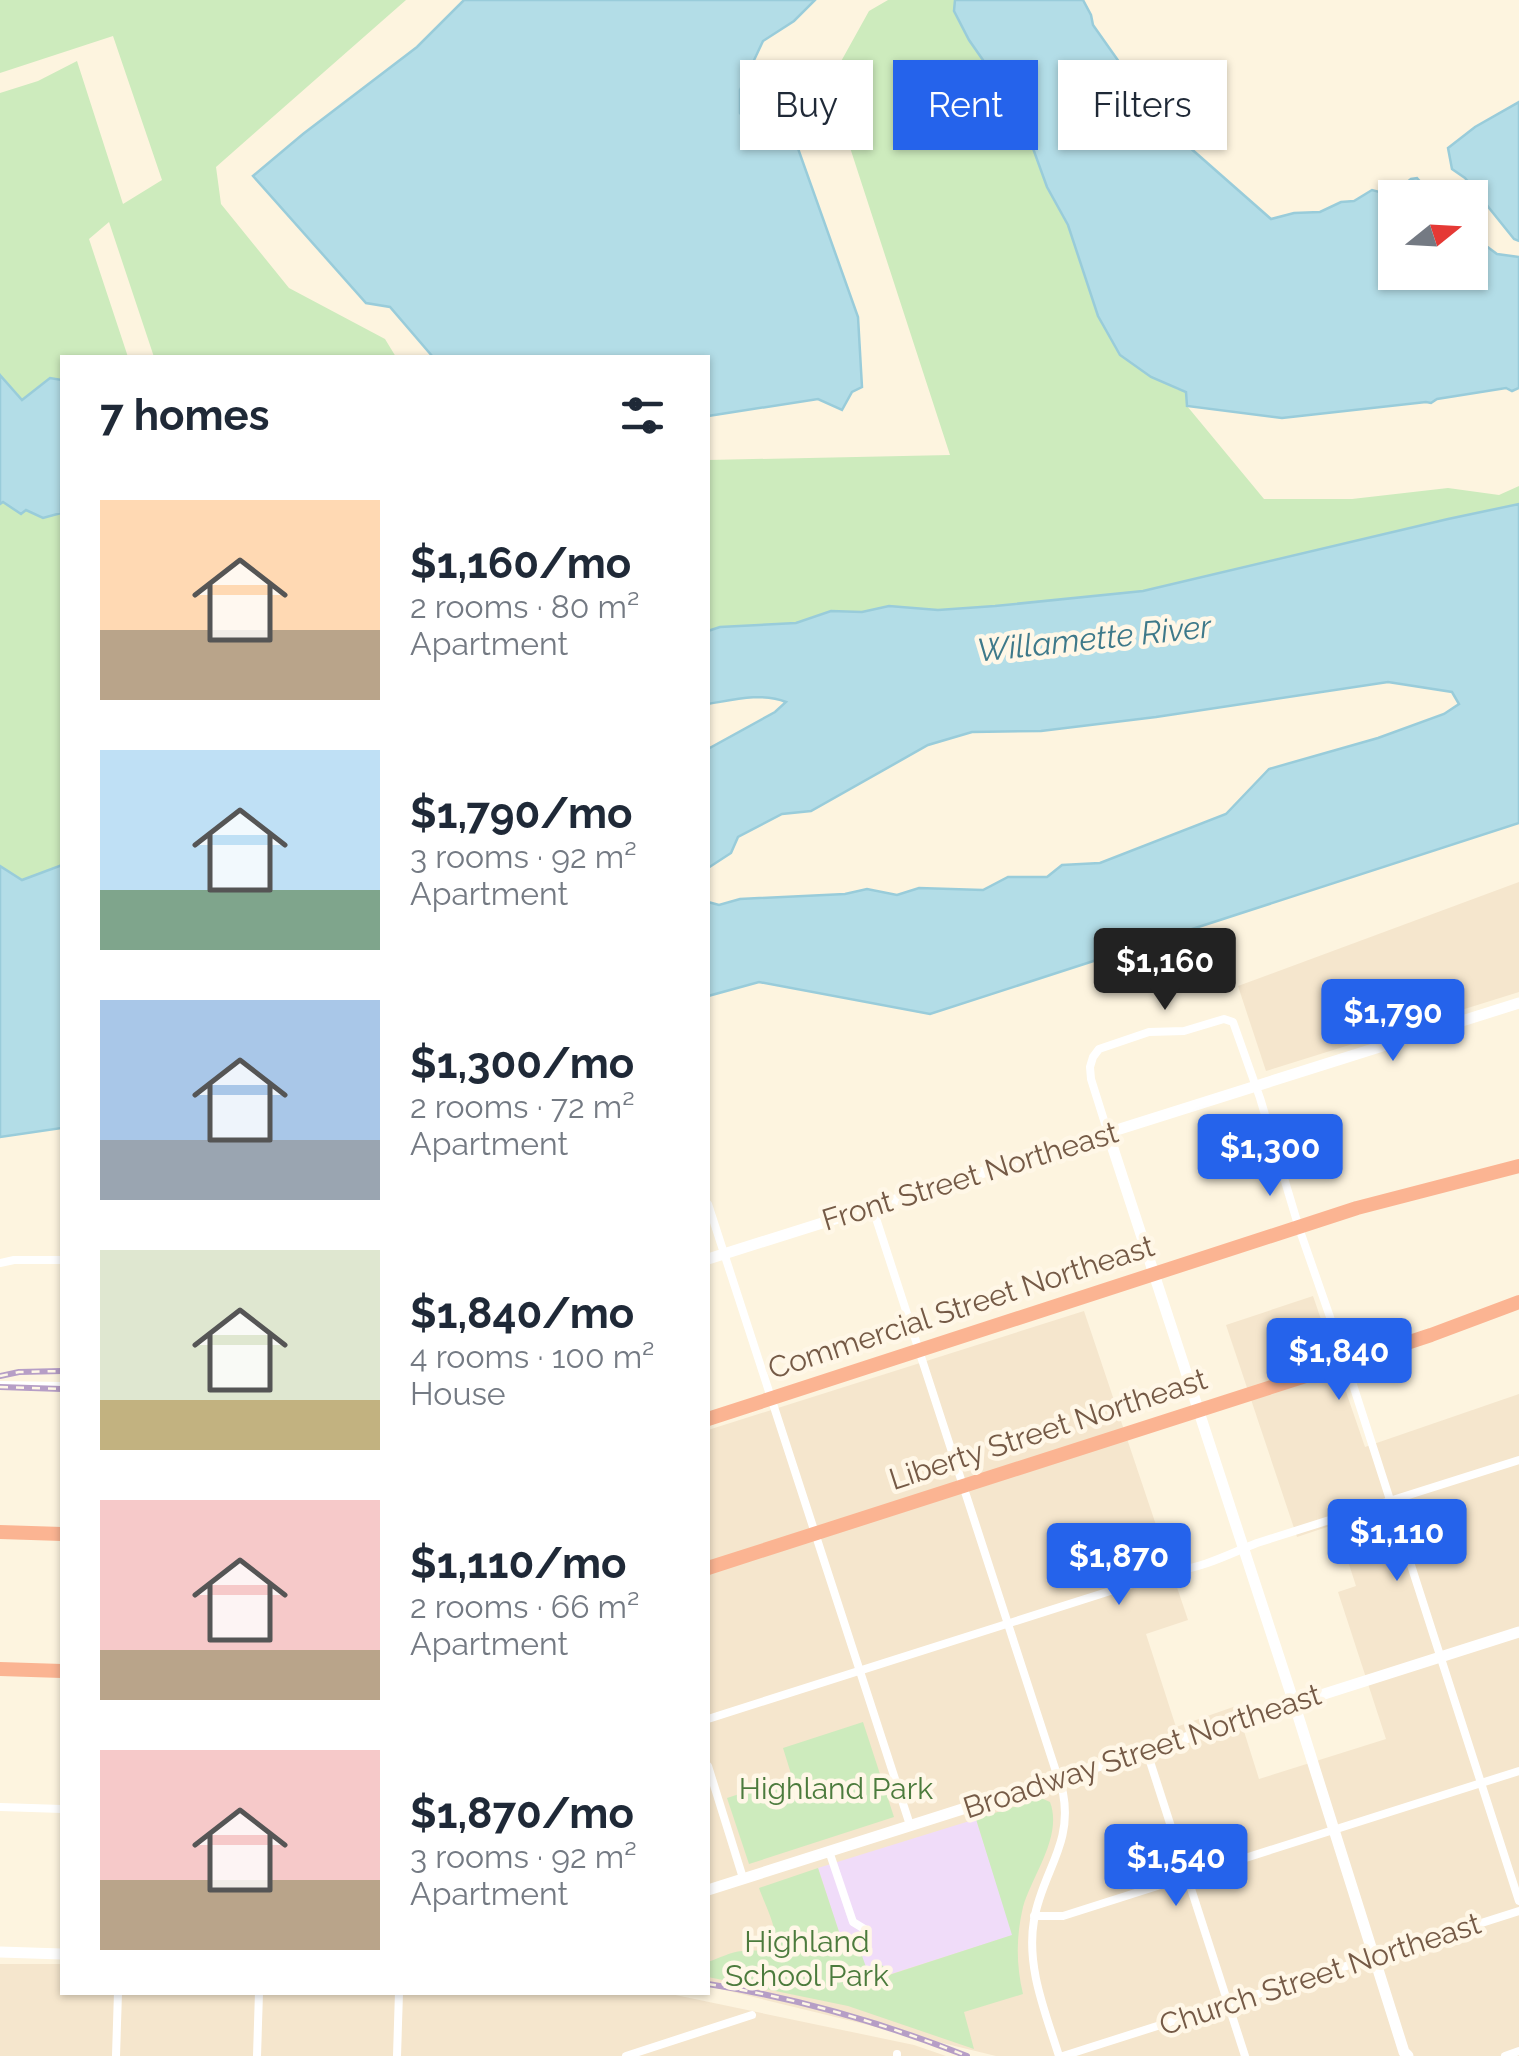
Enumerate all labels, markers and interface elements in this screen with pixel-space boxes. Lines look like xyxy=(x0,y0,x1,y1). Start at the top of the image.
chip: Buy xyxy=(740,60,873,150)
chip: Rent xyxy=(893,60,1038,150)
chip: Filters xyxy=(1058,60,1227,150)
north arrow xyxy=(1378,180,1488,290)
map controls xyxy=(1378,180,1488,290)
icon: filters xyxy=(615,388,670,443)
text: 7 homes xyxy=(100,391,269,440)
text: $1,160/mo xyxy=(410,539,631,588)
icon: home xyxy=(180,540,300,660)
text: 2 rooms · 80 m² xyxy=(410,588,639,625)
water label: Willamette River xyxy=(975,607,1214,669)
text: Apartment xyxy=(410,625,568,662)
text: $1,790/mo xyxy=(410,789,632,838)
icon: home xyxy=(180,790,300,910)
text: 3 rooms · 92 m² xyxy=(410,838,637,875)
text: Apartment xyxy=(410,875,568,912)
pin: $1,160 xyxy=(1084,928,1246,1013)
text: $1,160 xyxy=(1116,942,1214,979)
pin: $1,790 xyxy=(1312,979,1474,1064)
text: $1,790 xyxy=(1343,993,1443,1030)
text: $1,300/mo xyxy=(410,1039,634,1088)
icon: home xyxy=(180,1040,300,1160)
text: 2 rooms · 72 m² xyxy=(410,1088,635,1125)
street label: Front Street Northeast xyxy=(818,1114,1122,1238)
pin: $1,300 xyxy=(1189,1114,1351,1199)
text: Apartment xyxy=(410,1125,568,1162)
text: $1,300 xyxy=(1220,1128,1320,1165)
street label: Commercial Street Northeast xyxy=(764,1228,1158,1386)
text: $1,840/mo xyxy=(410,1289,634,1338)
icon: home xyxy=(180,1290,300,1410)
pin: $1,840 xyxy=(1258,1318,1420,1403)
text: $1,840 xyxy=(1289,1332,1389,1369)
text: 4 rooms · 100 m² xyxy=(410,1338,655,1375)
street label: Liberty Street Northeast xyxy=(885,1361,1211,1497)
text: House xyxy=(410,1375,506,1412)
pin: $1,110 xyxy=(1316,1499,1478,1584)
text: $1,110 xyxy=(1350,1513,1444,1550)
pin: $1,870 xyxy=(1038,1523,1200,1608)
text: $1,870 xyxy=(1069,1537,1169,1574)
text: $1,110/mo xyxy=(410,1539,626,1588)
icon: home xyxy=(180,1540,300,1660)
text: 2 rooms · 66 m² xyxy=(410,1588,639,1625)
text: Apartment xyxy=(410,1625,568,1662)
street label: Broadway Street Northeast xyxy=(959,1677,1325,1825)
park label: Highland Park xyxy=(739,1771,933,1806)
text: $1,870/mo xyxy=(410,1789,634,1838)
icon: home xyxy=(180,1790,300,1910)
pin: $1,540 xyxy=(1095,1824,1257,1909)
text: 3 rooms · 92 m² xyxy=(410,1838,637,1875)
text: $1,540 xyxy=(1126,1838,1226,1875)
text: Apartment xyxy=(410,1875,568,1912)
street label: Church Street Northeast xyxy=(1155,1905,1485,2043)
park label: Highland School Park xyxy=(725,1924,889,1993)

